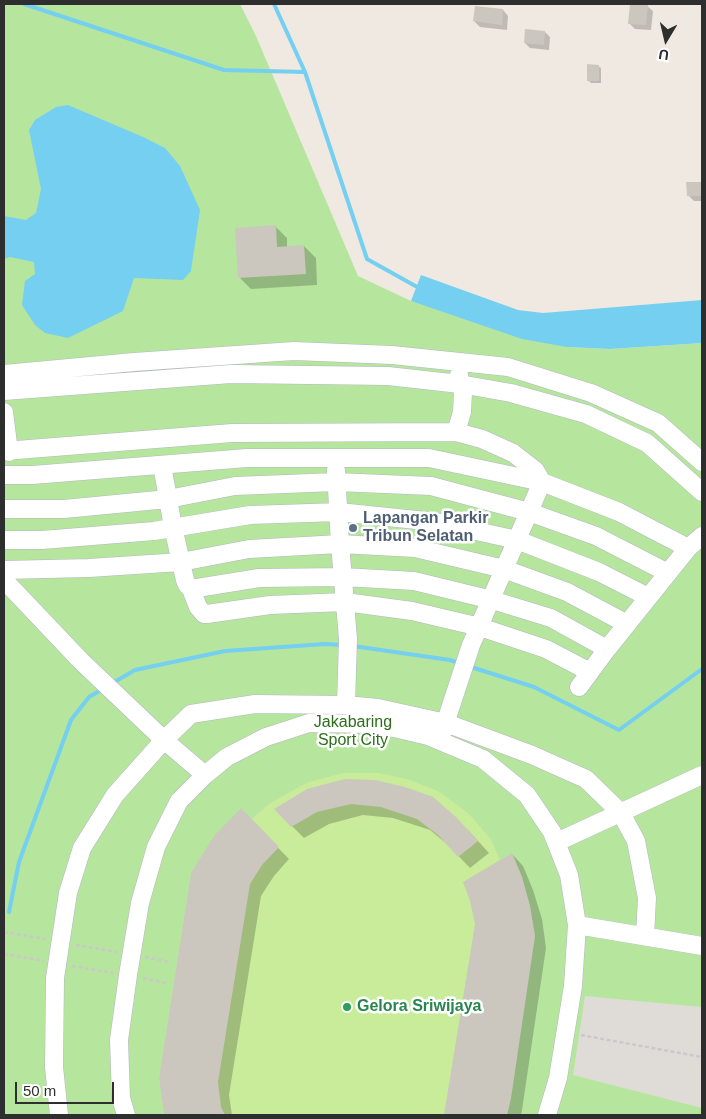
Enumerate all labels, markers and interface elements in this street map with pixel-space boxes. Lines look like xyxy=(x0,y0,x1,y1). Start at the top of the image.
north arrow xyxy=(641,15,691,65)
text: U xyxy=(657,46,670,64)
place label: Lapangan Parkir Tribun Selatan xyxy=(363,509,488,547)
marker: Lapangan Parkir Tribun Selatan xyxy=(347,522,359,534)
park label: Jakabaring Sport City xyxy=(314,713,392,751)
place label: Gelora Sriwijaya xyxy=(357,997,482,1017)
marker: Gelora Sriwijaya xyxy=(341,1001,353,1013)
scale bar xyxy=(18,1072,116,1104)
text: 50 m xyxy=(23,1082,56,1099)

